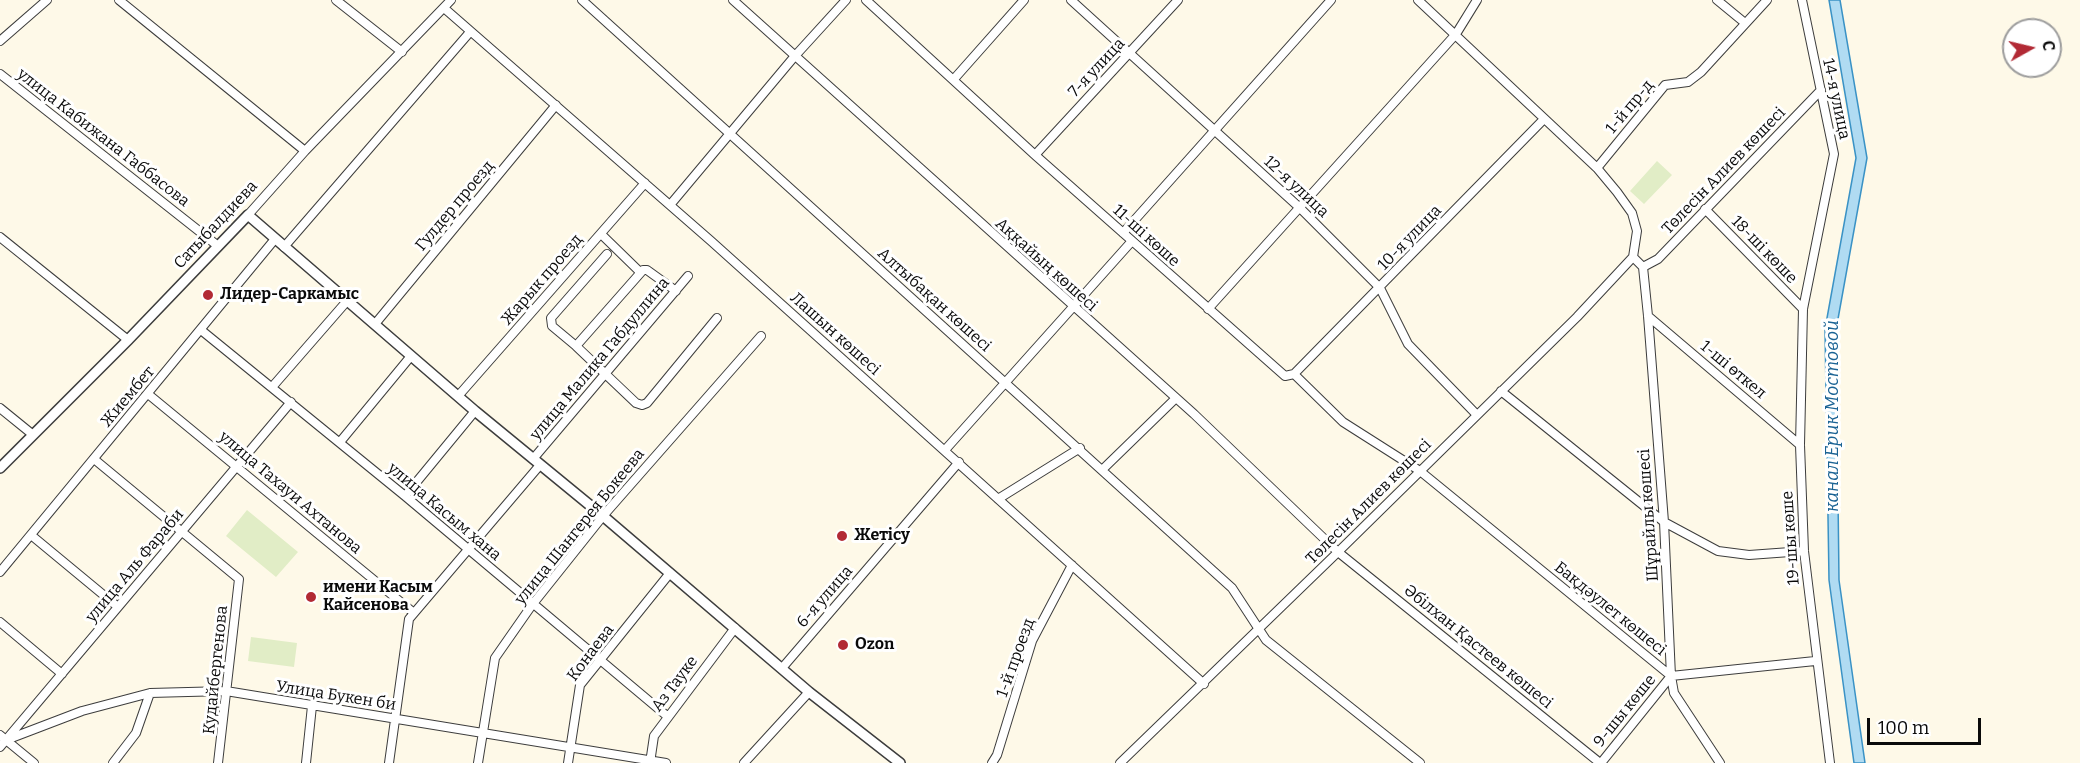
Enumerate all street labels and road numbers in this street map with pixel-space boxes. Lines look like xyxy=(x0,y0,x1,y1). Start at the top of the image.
street label: 7-я улица xyxy=(1065,34,1129,102)
street label: 14-я улица xyxy=(1818,57,1854,141)
street label: улица Кабижана Габбасова xyxy=(13,65,193,211)
street label: 1-й пр-д xyxy=(1602,76,1658,138)
street label: Төлесін Алиев көшесі xyxy=(1658,103,1790,239)
street label: 12-я улица xyxy=(1260,152,1332,222)
street label: Гулдер проезд xyxy=(412,157,498,255)
street label: Сатыбалдиева xyxy=(170,177,262,273)
street label: 11-ші көше xyxy=(1109,201,1183,271)
street label: 10-я улица xyxy=(1374,201,1446,275)
street label: 18-ші көше xyxy=(1727,212,1801,288)
street label: Аққайың көшесі xyxy=(991,214,1101,316)
street label: Жарык проезд xyxy=(497,231,587,329)
street label: Алтыбақан көшесі xyxy=(873,244,995,356)
street label: улица Малика Габдуллина xyxy=(526,274,674,444)
street label: Лашын көшесі xyxy=(786,289,884,379)
street label: 1-шi өткел xyxy=(1696,337,1770,403)
street label: Жиембет xyxy=(97,363,159,431)
street label: улица Тахауи Ахтанова xyxy=(215,428,365,558)
street label: Төлесін Алиев көшесі xyxy=(1302,435,1436,569)
street label: улица Шангерея Бокеева xyxy=(511,445,649,609)
street label: Шұрайлы көшесі xyxy=(1635,448,1663,582)
street label: улица Касым хана xyxy=(383,459,505,565)
street label: 19-шы көше xyxy=(1778,490,1804,586)
street label: улица Аль Фараби xyxy=(82,505,188,627)
street label: Бақдәулет көшесi xyxy=(1550,558,1670,660)
street label: 6-я улица xyxy=(793,562,857,632)
street label: Әбілхан Қастеев көшесi xyxy=(1400,581,1556,713)
street label: Кудайбергенова xyxy=(200,605,232,735)
street label: 1-й проезд xyxy=(993,616,1039,700)
street label: Конаева xyxy=(564,621,618,685)
street label: Аз Тауке xyxy=(648,652,702,716)
street label: 9-шы көше xyxy=(1590,671,1660,751)
street label: Улица Букен би xyxy=(275,677,397,715)

